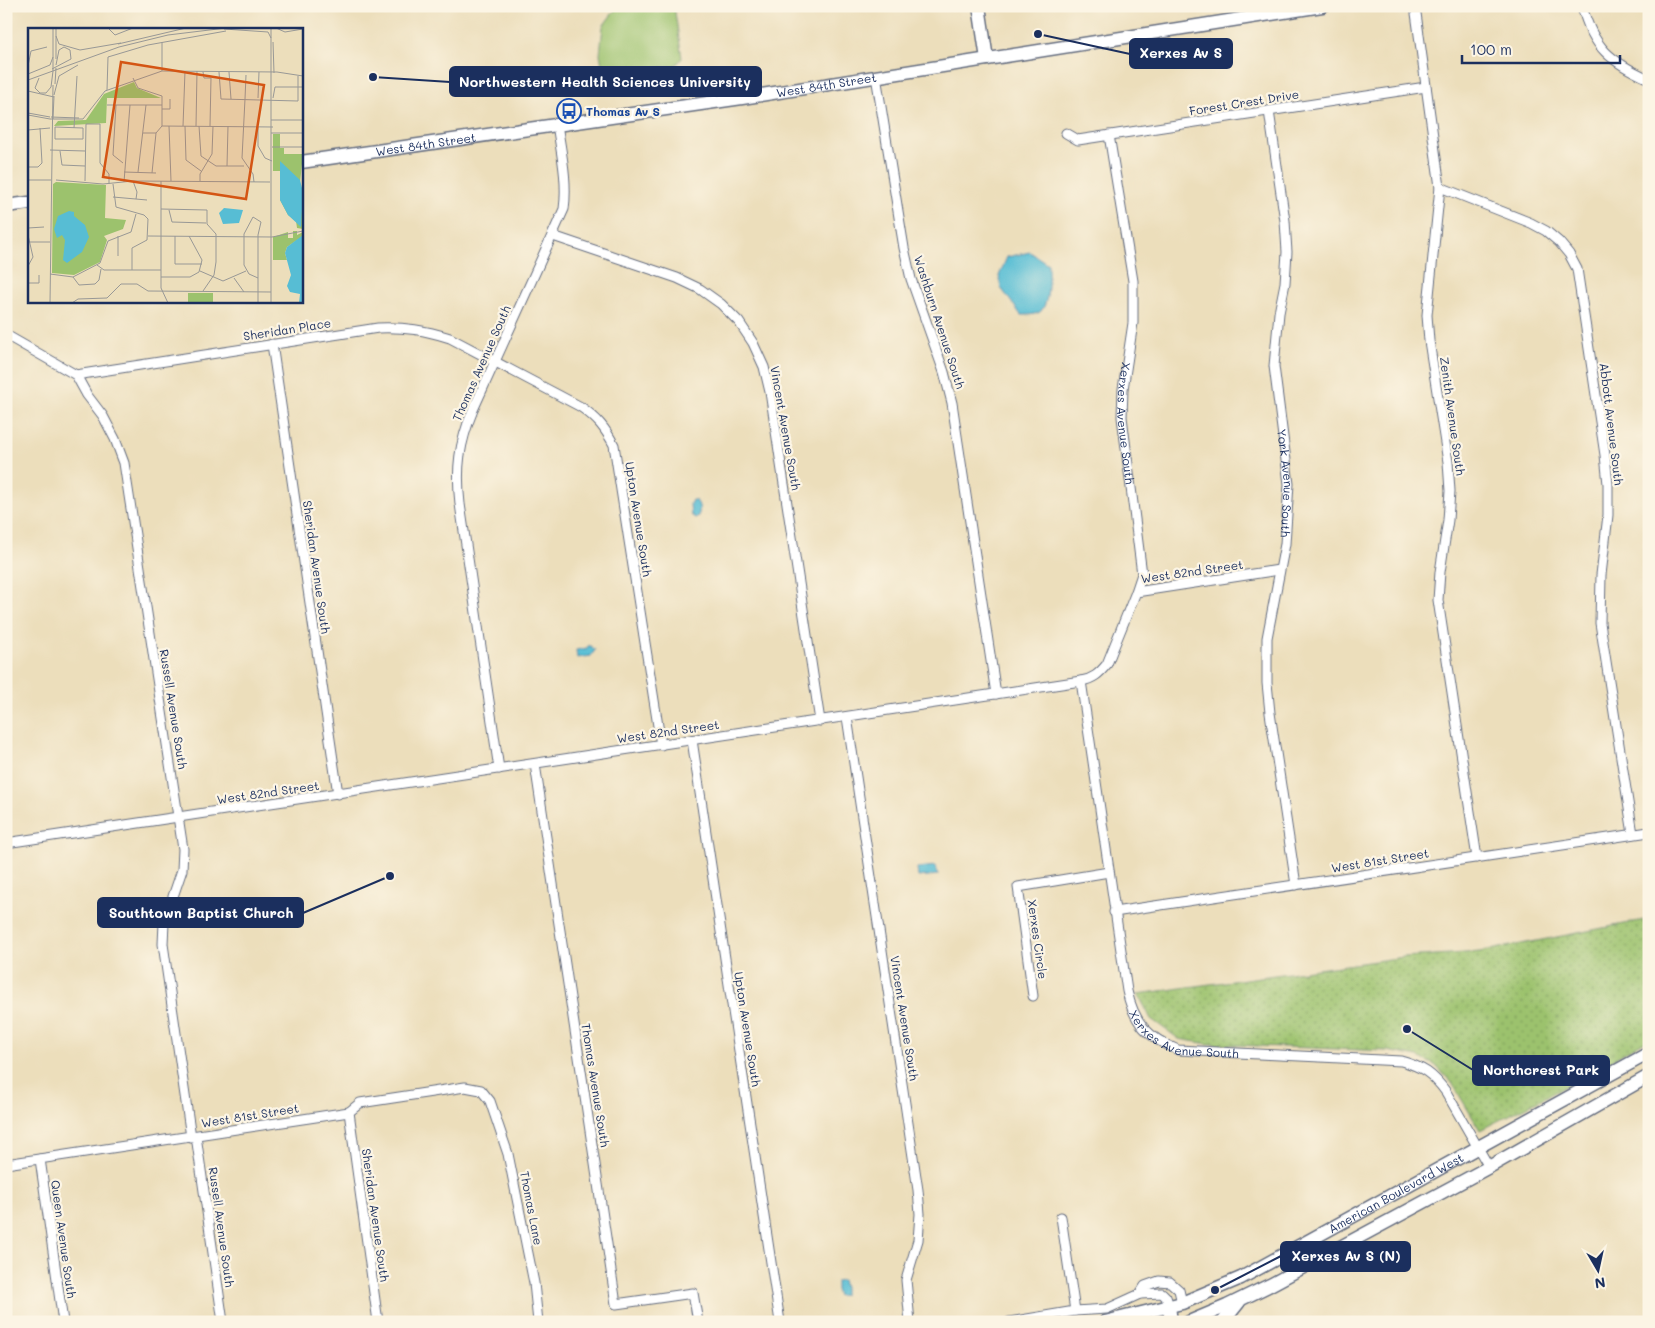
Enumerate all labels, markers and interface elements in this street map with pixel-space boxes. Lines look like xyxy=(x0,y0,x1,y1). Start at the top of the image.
inset map xyxy=(28,28,302,302)
scale bar xyxy=(1462,32,1620,64)
callout: Xerxes Av S xyxy=(1130,39,1232,68)
text: 100 m xyxy=(1470,39,1512,59)
text: Xerxes Av S xyxy=(1140,43,1222,62)
callout: Northwestern Health Sciences University xyxy=(450,67,761,96)
street label: West 84th Street xyxy=(775,69,878,100)
text: Northwestern Health Sciences University xyxy=(459,72,751,91)
street label: Forest Crest Drive xyxy=(1188,85,1300,119)
bus stop icon: Thomas Av S xyxy=(556,98,582,124)
place label: Thomas Av S xyxy=(586,103,660,119)
street label: West 84th Street xyxy=(374,129,477,159)
street label: Washburn Avenue South xyxy=(911,253,969,391)
street label: Thomas Avenue South xyxy=(448,302,514,423)
street label: Sheridan Place xyxy=(242,314,332,344)
street label: Zenith Avenue South xyxy=(1437,356,1469,477)
street label: Xerxes Avenue South xyxy=(1114,361,1139,485)
street label: Abbott Avenue South xyxy=(1597,362,1627,486)
street label: Vincent Avenue South xyxy=(767,364,805,492)
street label: York Avenue South xyxy=(1274,428,1297,538)
street label: Upton Avenue South xyxy=(622,460,656,578)
street label: Sheridan Avenue South xyxy=(300,499,334,635)
street label: West 82nd Street xyxy=(1140,556,1244,586)
street label: Russell Avenue South xyxy=(157,648,191,770)
street label: West 82nd Street xyxy=(616,716,720,746)
street label: West 82nd Street xyxy=(216,777,320,807)
street label: West 81st Street xyxy=(1330,844,1430,876)
callout: Southtown Baptist Church xyxy=(98,898,303,927)
street label: Xerxes Circle xyxy=(1024,898,1052,980)
text: Southtown Baptist Church xyxy=(109,903,293,922)
street label: Vincent Avenue South xyxy=(887,954,923,1082)
street label: Upton Avenue South xyxy=(731,970,765,1088)
street label: Xerxes Avenue South xyxy=(1126,1007,1239,1061)
street label: Thomas Avenue South xyxy=(578,1022,614,1148)
callout: Northcrest Park xyxy=(1473,1056,1609,1085)
text: Northcrest Park xyxy=(1483,1060,1599,1079)
street label: West 81st Street xyxy=(200,1099,300,1131)
street label: Sheridan Avenue South xyxy=(359,1147,393,1283)
street label: American Boulevard West xyxy=(1325,1149,1466,1236)
street label: Russell Avenue South xyxy=(206,1166,238,1288)
street label: Thomas Lane xyxy=(517,1170,547,1246)
street label: Queen Avenue South xyxy=(48,1179,80,1299)
callout: Xerxes Av S (N) xyxy=(1281,1242,1410,1271)
text: Xerxes Av S (N) xyxy=(1292,1246,1401,1265)
north arrow xyxy=(1572,1246,1622,1296)
text: N xyxy=(1593,1273,1607,1294)

